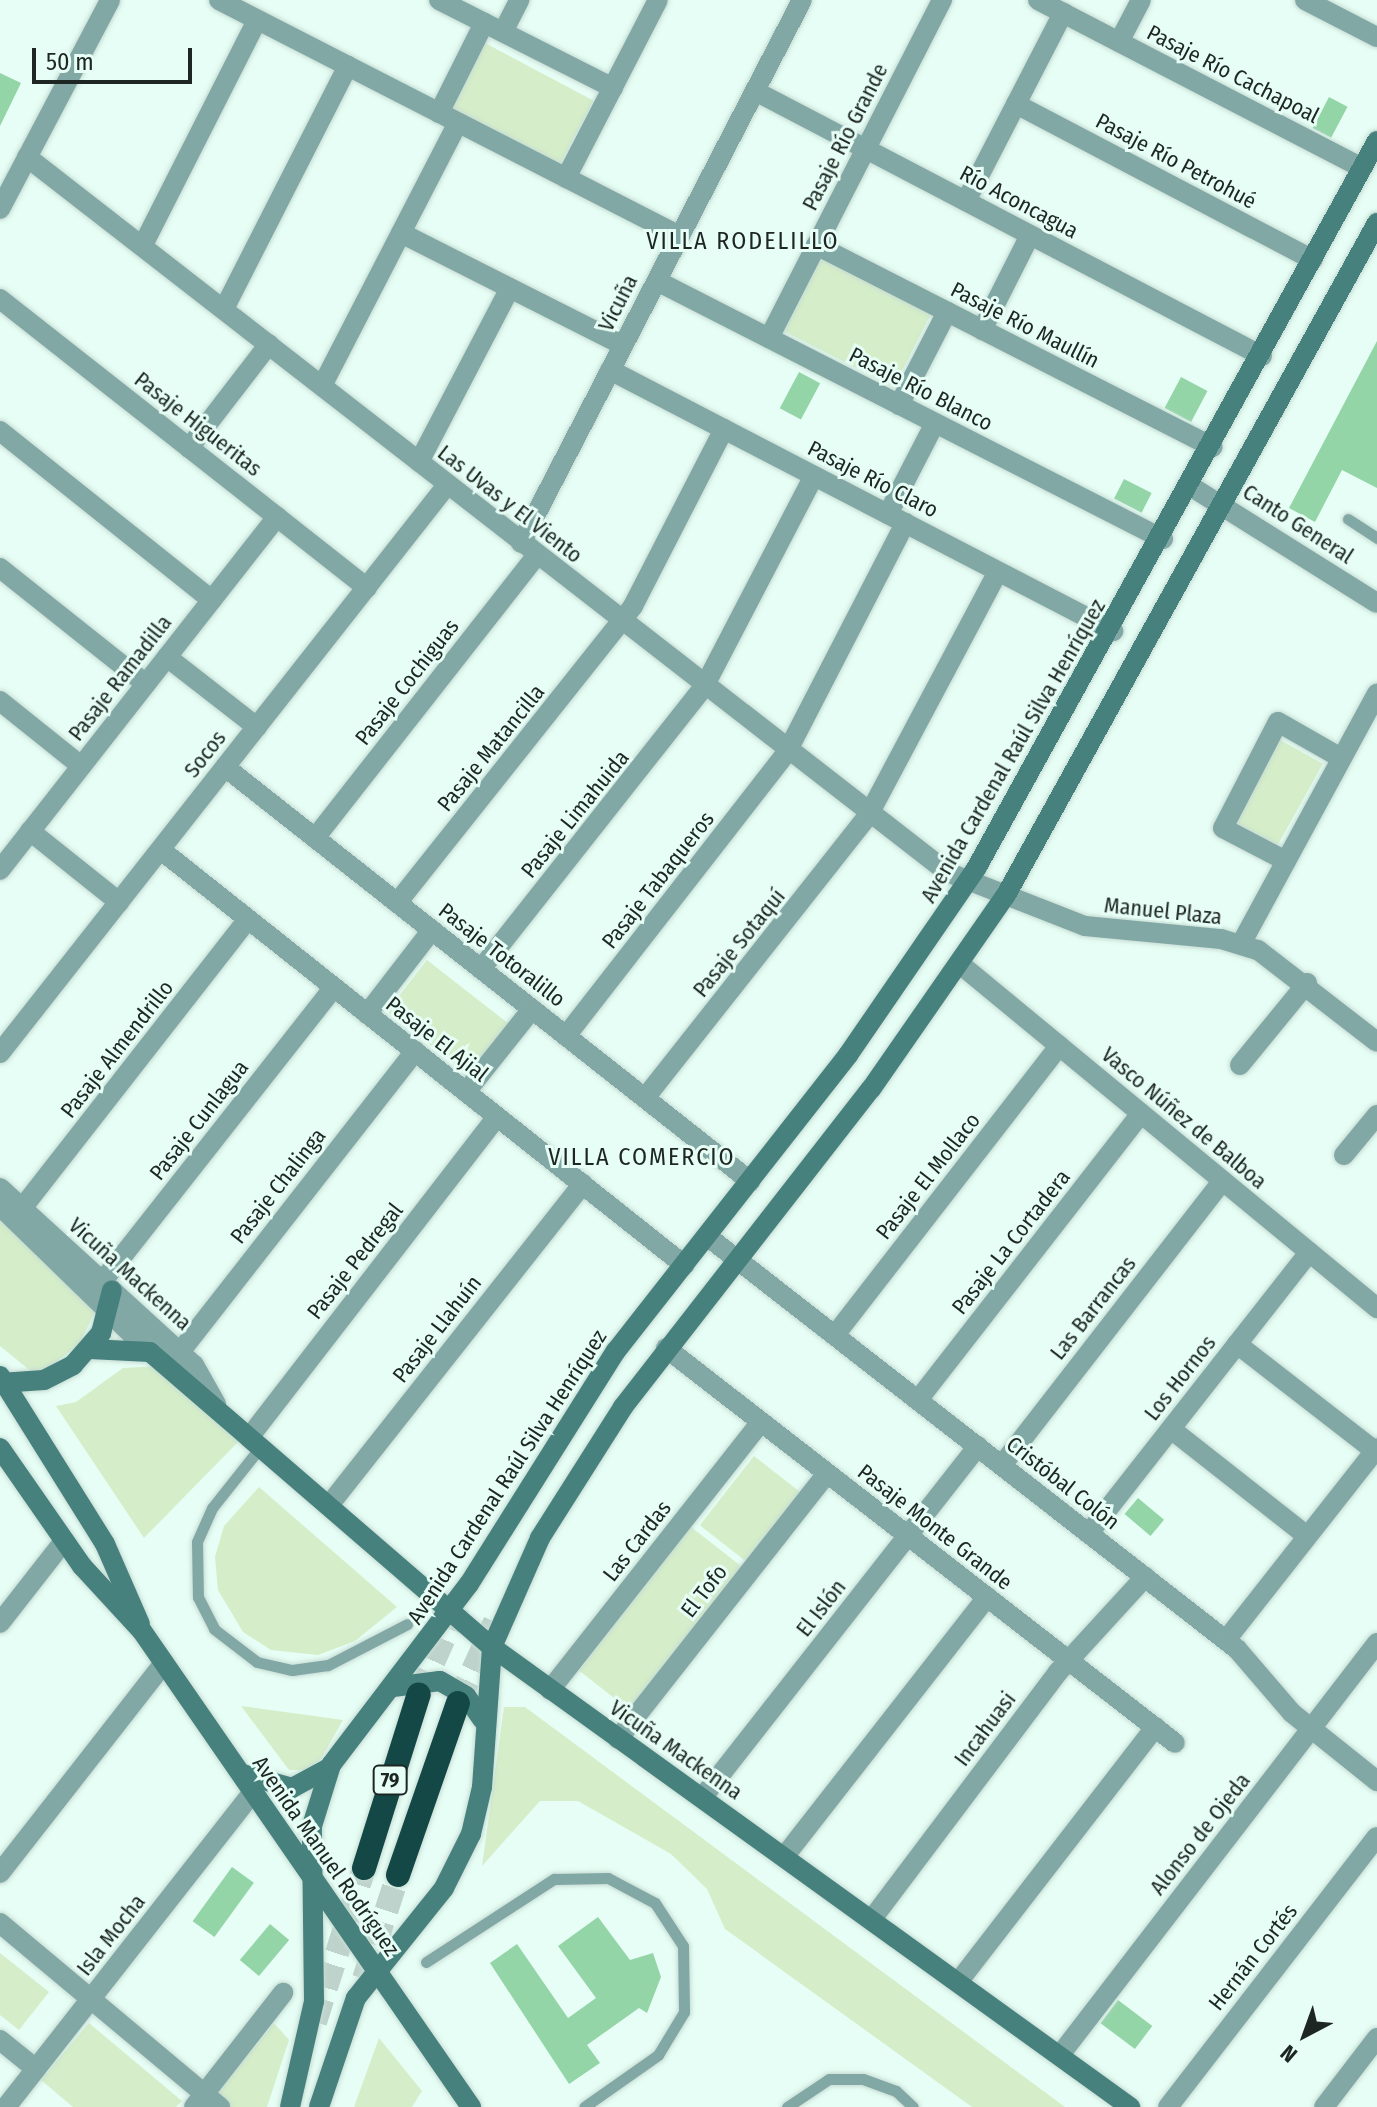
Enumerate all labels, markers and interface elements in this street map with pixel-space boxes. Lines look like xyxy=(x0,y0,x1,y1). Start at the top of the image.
street label: Pasaje Río Cachapoal xyxy=(1143,19,1323,129)
scale bar xyxy=(36,32,196,82)
text: 50 m xyxy=(46,48,94,76)
street label: Pasaje Río Grande xyxy=(797,59,893,215)
street label: Pasaje Río Petrohué xyxy=(1091,108,1261,214)
street label: Río Aconcagua xyxy=(955,160,1083,244)
district label: VILLA RODELILLO xyxy=(646,228,840,256)
street label: Vicuña xyxy=(593,270,643,336)
street label: Pasaje Río Maullín xyxy=(946,276,1104,374)
street label: Pasaje Río Blanco xyxy=(845,342,997,436)
street label: Pasaje Higueritas xyxy=(129,366,267,482)
street label: Pasaje Río Claro xyxy=(803,435,943,523)
street label: Las Uvas y El Viento xyxy=(432,439,588,569)
street label: Canto General xyxy=(1238,479,1358,569)
street label: Avenida Cardenal Raúl Silva Henríquez xyxy=(915,595,1111,907)
street label: Pasaje Ramadilla xyxy=(63,610,177,746)
street label: Pasaje Cochiguas xyxy=(350,614,464,750)
street label: Pasaje Matancilla xyxy=(432,679,550,817)
street label: Socos xyxy=(178,725,232,783)
street label: Pasaje Limahuida xyxy=(515,745,635,883)
street label: Pasaje Tabaqueros xyxy=(596,806,720,954)
street label: Pasaje Sotaquí xyxy=(687,884,791,1002)
street label: Manuel Plaza xyxy=(1103,892,1223,930)
street label: Pasaje Totoralillo xyxy=(433,897,571,1013)
street label: Pasaje Almendrillo xyxy=(55,975,179,1123)
street label: Pasaje El Ajial xyxy=(381,991,493,1087)
street label: Vasco Núñez de Balboa xyxy=(1096,1041,1272,1195)
street label: Pasaje Cunlagua xyxy=(144,1055,254,1185)
street label: Pasaje El Mollaco xyxy=(870,1107,986,1245)
street label: Pasaje Chalinga xyxy=(225,1123,331,1249)
district label: VILLA COMERCIO xyxy=(548,1144,736,1172)
street label: Pasaje La Cortadera xyxy=(946,1164,1076,1320)
street label: Pasaje Pedregal xyxy=(301,1198,409,1324)
street label: Vicuña Mackenna xyxy=(63,1212,197,1336)
street label: Las Barrancas xyxy=(1044,1251,1142,1365)
street label: Pasaje Llahuín xyxy=(387,1270,487,1388)
street label: Avenida Cardenal Raúl Silva Henríquez xyxy=(402,1325,612,1629)
street label: Los Hornos xyxy=(1139,1330,1221,1426)
street label: Cristóbal Colón xyxy=(1001,1431,1125,1535)
street label: Pasaje Monte Grande xyxy=(853,1459,1017,1595)
street label: Las Cardas xyxy=(597,1495,677,1587)
street label: El Tofo xyxy=(675,1559,733,1623)
street label: El Islón xyxy=(791,1574,851,1642)
street label: Incahuasi xyxy=(949,1687,1021,1771)
street label: Vicuña Mackenna xyxy=(605,1695,747,1805)
street label: Avenida Manuel Rodríguez xyxy=(247,1751,405,1961)
road number: 79 xyxy=(372,1764,408,1796)
street label: Alonso de Ojeda xyxy=(1144,1768,1256,1900)
street label: Isla Mocha xyxy=(71,1889,151,1981)
street label: Hernán Cortés xyxy=(1203,1898,1303,2016)
north arrow xyxy=(1265,1995,1345,2075)
text: N xyxy=(1275,2039,1303,2068)

